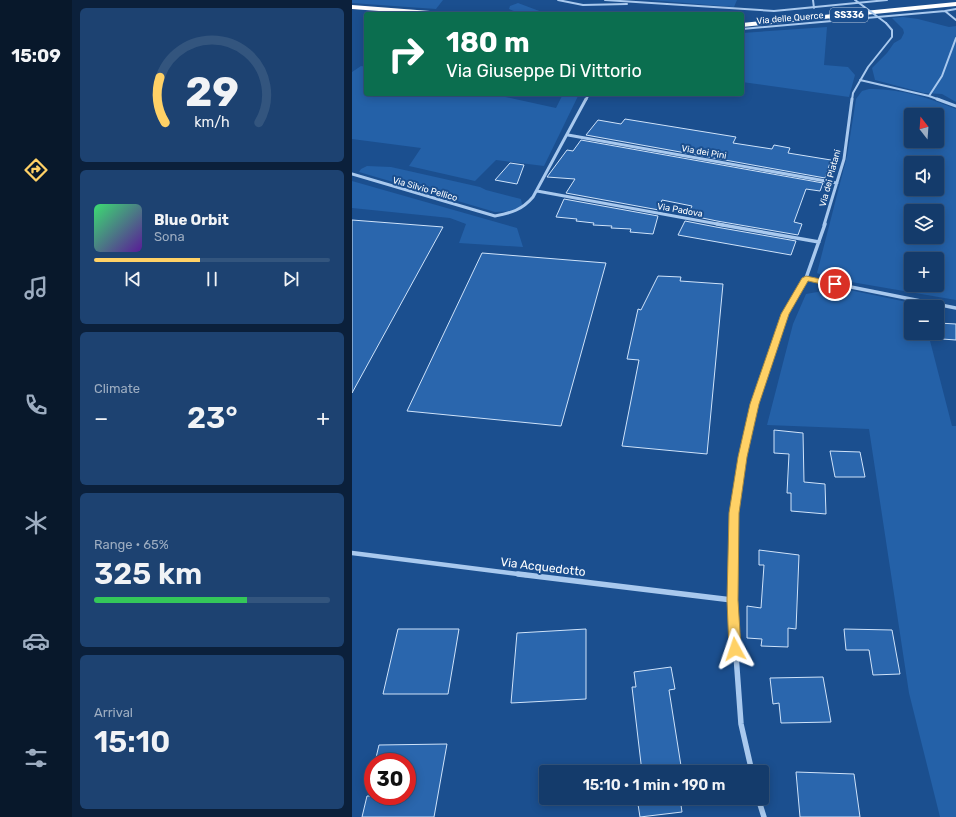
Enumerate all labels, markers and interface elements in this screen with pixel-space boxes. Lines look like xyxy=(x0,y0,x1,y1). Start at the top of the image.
road number: SS336 xyxy=(830,8,868,22)
street label: Via delle Querce xyxy=(756,10,824,26)
text: 180 m xyxy=(446,26,530,59)
icon: right xyxy=(380,28,432,80)
text: 15:09 xyxy=(11,45,61,67)
text: Via Giuseppe Di Vittorio xyxy=(446,60,642,82)
text: 29 xyxy=(185,67,239,116)
north arrow xyxy=(904,108,944,148)
map controls xyxy=(904,108,944,340)
text: km/h xyxy=(194,113,230,130)
street label: Via dei Pini xyxy=(681,143,727,161)
street label: Via dei Platani xyxy=(818,148,842,208)
icon: directions xyxy=(22,156,50,184)
button: sound xyxy=(904,156,944,196)
street label: Via Silvio Pellico xyxy=(391,175,459,203)
street label: Via Padova xyxy=(656,201,704,219)
button: layers xyxy=(904,204,944,244)
text: Blue Orbit xyxy=(154,211,229,229)
text: Sona xyxy=(154,229,185,244)
button: + xyxy=(904,252,944,292)
pin xyxy=(818,267,852,301)
icon: previous xyxy=(122,268,144,290)
icon: pause xyxy=(201,268,223,290)
icon: next xyxy=(280,268,302,290)
icon: arrive xyxy=(824,273,846,295)
icon: music xyxy=(22,274,50,302)
button: − xyxy=(904,300,944,340)
text: Climate xyxy=(94,381,140,396)
icon: phone xyxy=(22,391,50,419)
text: 23° xyxy=(187,400,238,436)
text: − xyxy=(94,405,108,432)
text: + xyxy=(316,405,330,432)
icon: climate xyxy=(22,509,50,537)
text: Range · 65% xyxy=(94,537,169,552)
street label: Via Acquedotto xyxy=(500,555,587,579)
text: 325 km xyxy=(94,556,202,592)
icon: car xyxy=(22,627,50,655)
position arrow xyxy=(714,628,756,670)
text: Arrival xyxy=(94,705,133,720)
text: 15:10 xyxy=(94,724,170,760)
icon: filters xyxy=(22,744,50,772)
speed limit sign: 30 xyxy=(364,753,416,805)
text: 15:10 · 1 min · 190 m xyxy=(583,776,725,794)

